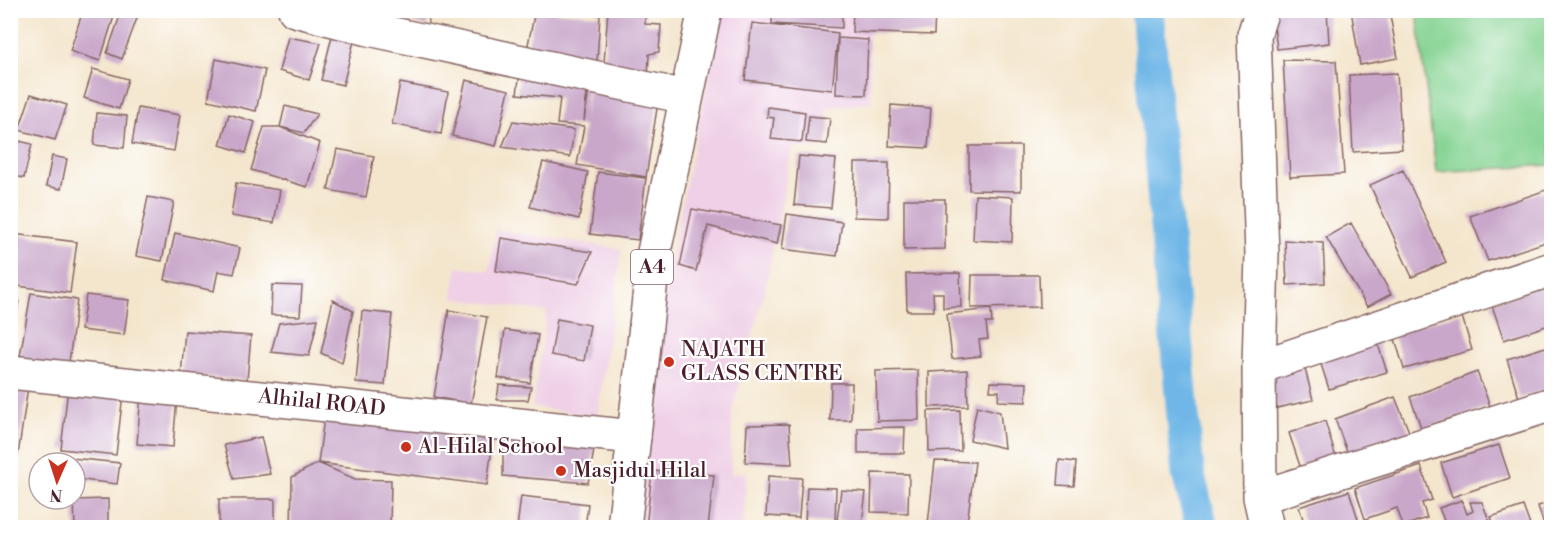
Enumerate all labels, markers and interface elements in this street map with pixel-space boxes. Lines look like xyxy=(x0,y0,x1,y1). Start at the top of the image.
road number: A4 xyxy=(631,250,673,284)
place label: NAJATH GLASS CENTRE xyxy=(681,337,843,387)
marker: NAJATH GLASS CENTRE xyxy=(662,355,676,369)
street label: Alhilal ROAD xyxy=(256,383,387,423)
place label: Al-Hilal School xyxy=(417,434,563,460)
marker: Al-Hilal School xyxy=(399,440,413,454)
north arrow xyxy=(27,451,87,511)
place label: Masjidul Hilal xyxy=(573,458,707,484)
marker: Masjidul Hilal xyxy=(554,464,568,478)
text: N xyxy=(49,485,63,505)

